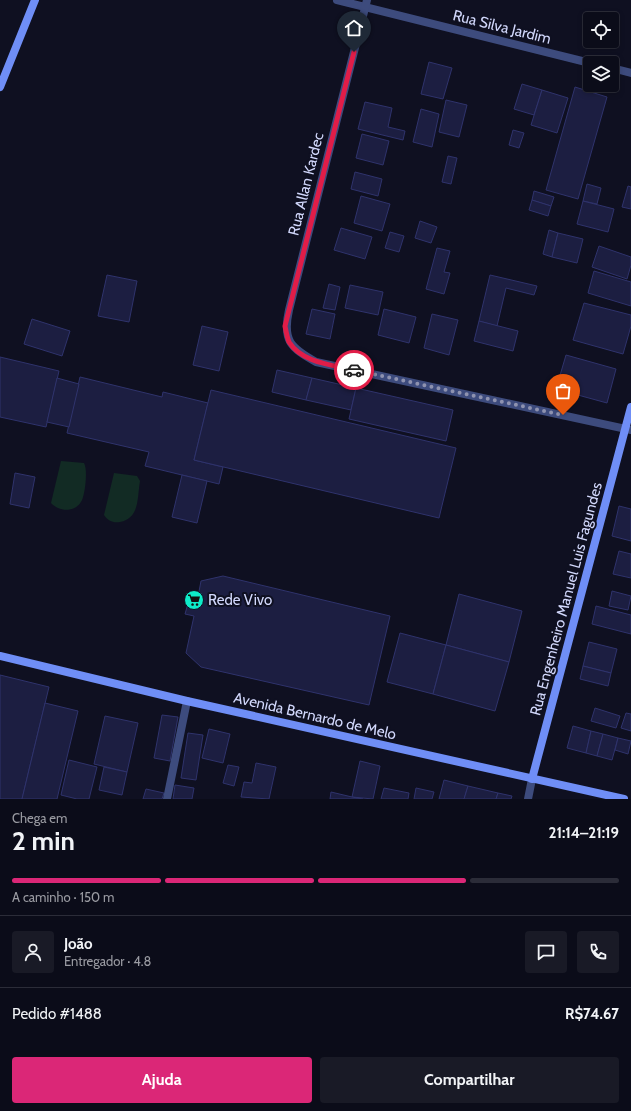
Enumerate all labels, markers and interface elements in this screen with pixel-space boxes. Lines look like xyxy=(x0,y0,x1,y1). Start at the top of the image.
street label: Rua Silva Jardim xyxy=(451,6,553,48)
pin xyxy=(337,11,371,52)
map controls xyxy=(583,12,619,92)
button: locate xyxy=(583,12,619,48)
icon: home xyxy=(343,17,365,39)
button: layers xyxy=(583,56,619,92)
street label: Rua Allan Kardec xyxy=(285,130,328,237)
courier xyxy=(334,350,374,390)
icon: car xyxy=(343,359,365,381)
pin xyxy=(546,374,580,415)
icon: bag xyxy=(552,380,574,402)
street label: Rua Engenheiro Manuel Luis Fagundes xyxy=(526,480,606,718)
supermarket icon: Rede Vivo xyxy=(183,589,205,611)
place label: Rede Vivo xyxy=(208,591,272,609)
street label: Avenida Bernardo de Melo xyxy=(232,689,398,743)
text: Chega em xyxy=(12,810,67,826)
text: 21:14–21:19 xyxy=(548,824,619,842)
text: 2 min xyxy=(12,825,75,857)
text: A caminho · 150 m xyxy=(12,889,114,905)
button: person xyxy=(12,931,54,973)
button: chat xyxy=(525,931,567,973)
button: phone xyxy=(577,931,619,973)
text: João xyxy=(64,935,93,953)
text: Entregador · 4.8 xyxy=(64,953,151,969)
text: Pedido #1488 xyxy=(12,1005,102,1023)
text: R$74.67 xyxy=(565,1005,619,1023)
button: Ajuda xyxy=(12,1057,312,1103)
button: Compartilhar xyxy=(320,1057,619,1103)

